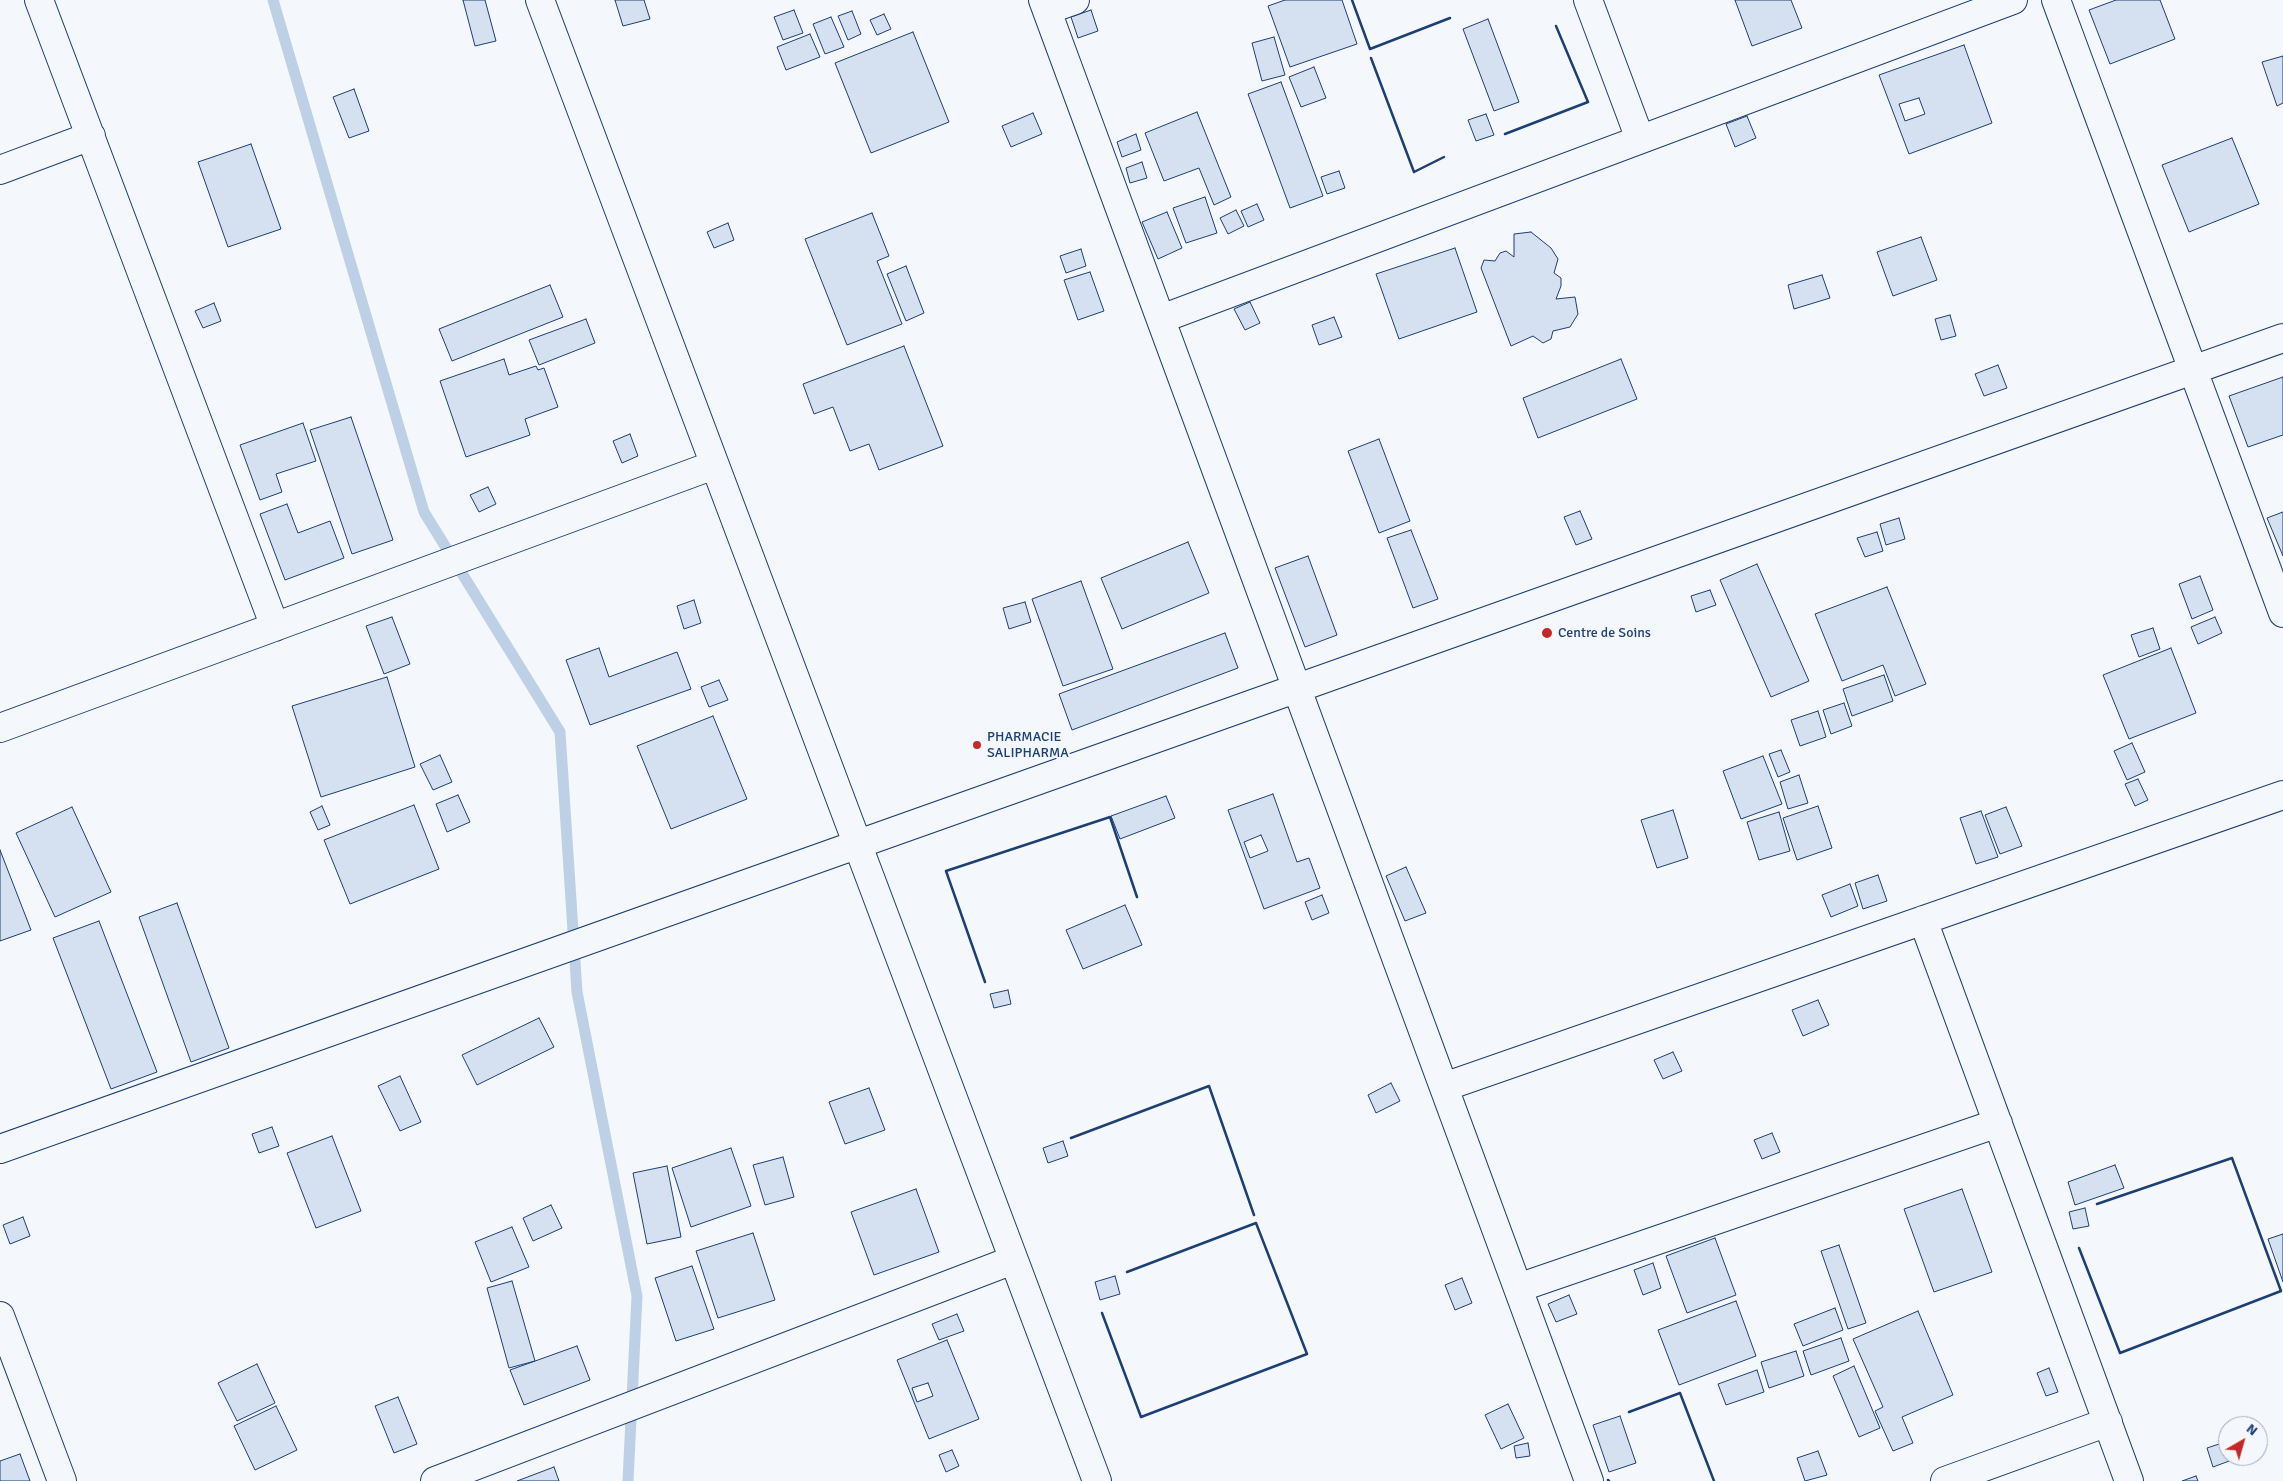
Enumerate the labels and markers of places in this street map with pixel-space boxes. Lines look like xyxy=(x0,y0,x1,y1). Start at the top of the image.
place label: Centre de Soins xyxy=(1558,625,1651,641)
marker: Centre de Soins xyxy=(1540,626,1554,640)
place label: PHARMACIE SALIPHARMA xyxy=(987,729,1069,762)
marker: PHARMACIE SALIPHARMA xyxy=(971,739,983,751)

